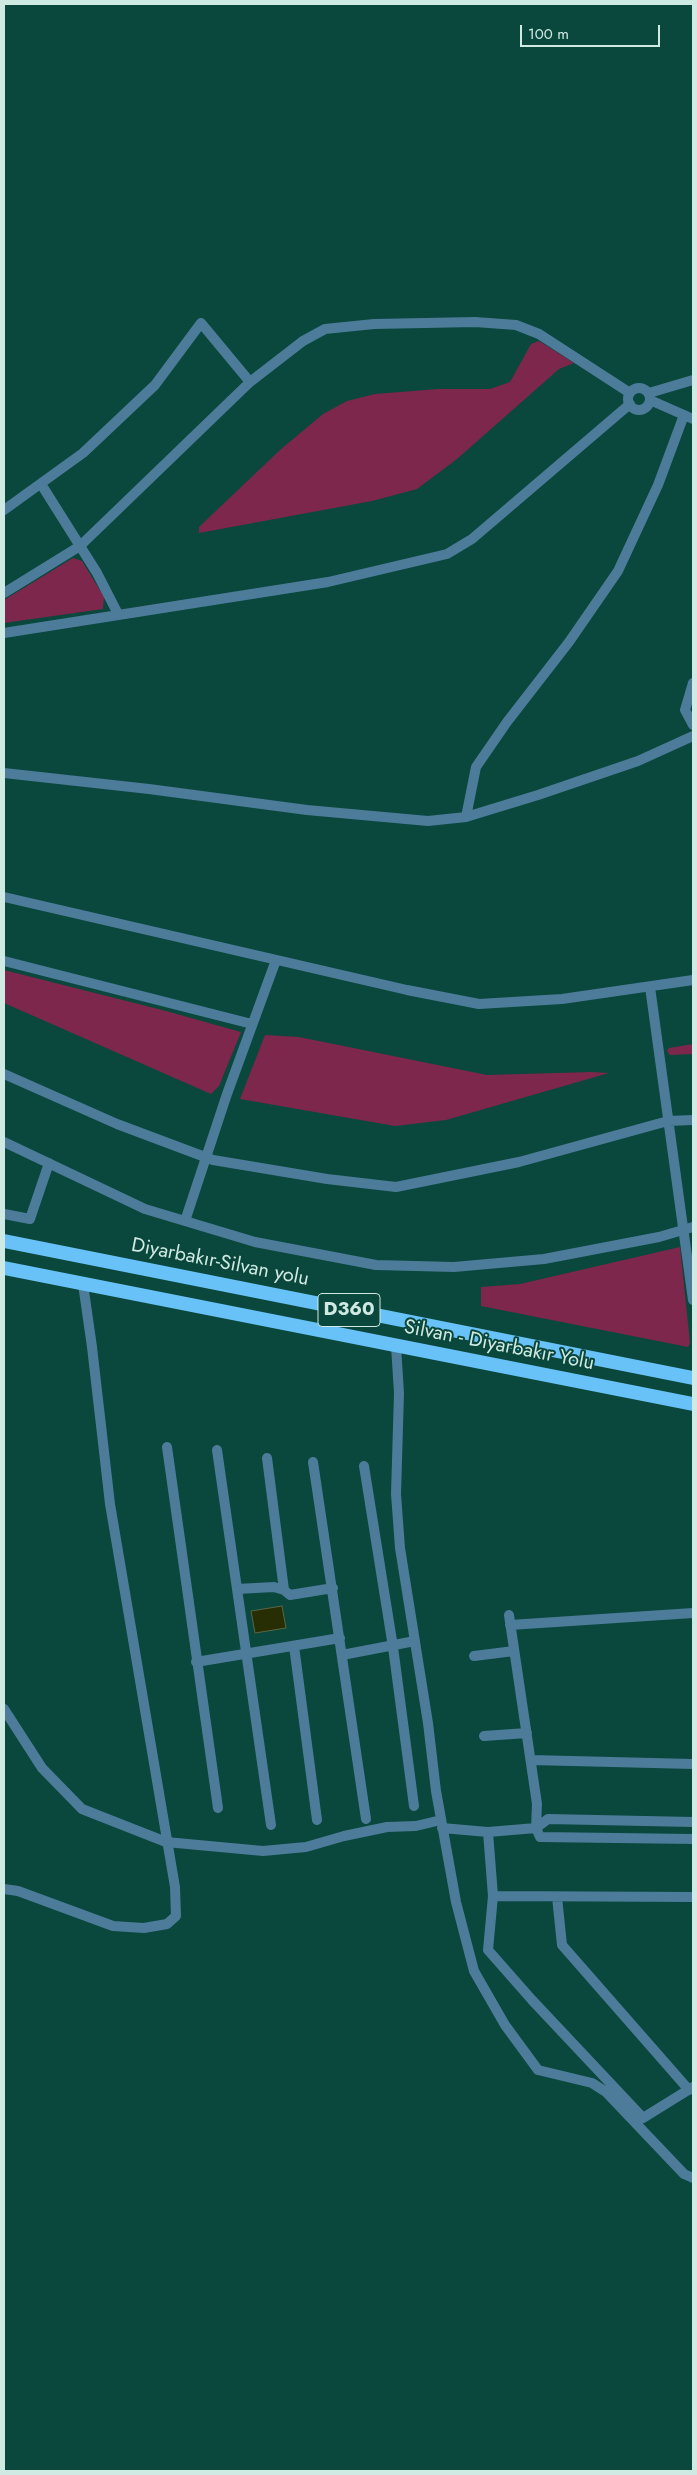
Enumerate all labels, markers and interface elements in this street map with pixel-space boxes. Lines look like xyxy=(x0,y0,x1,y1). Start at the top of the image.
scale bar xyxy=(522,15,662,47)
text: 100 m xyxy=(528,23,569,45)
street label: Diyarbakır-Silvan yolu xyxy=(129,1234,311,1292)
road number: D360 xyxy=(318,1294,380,1326)
street label: Silvan - Diyarbakır Yolu xyxy=(402,1316,596,1376)

